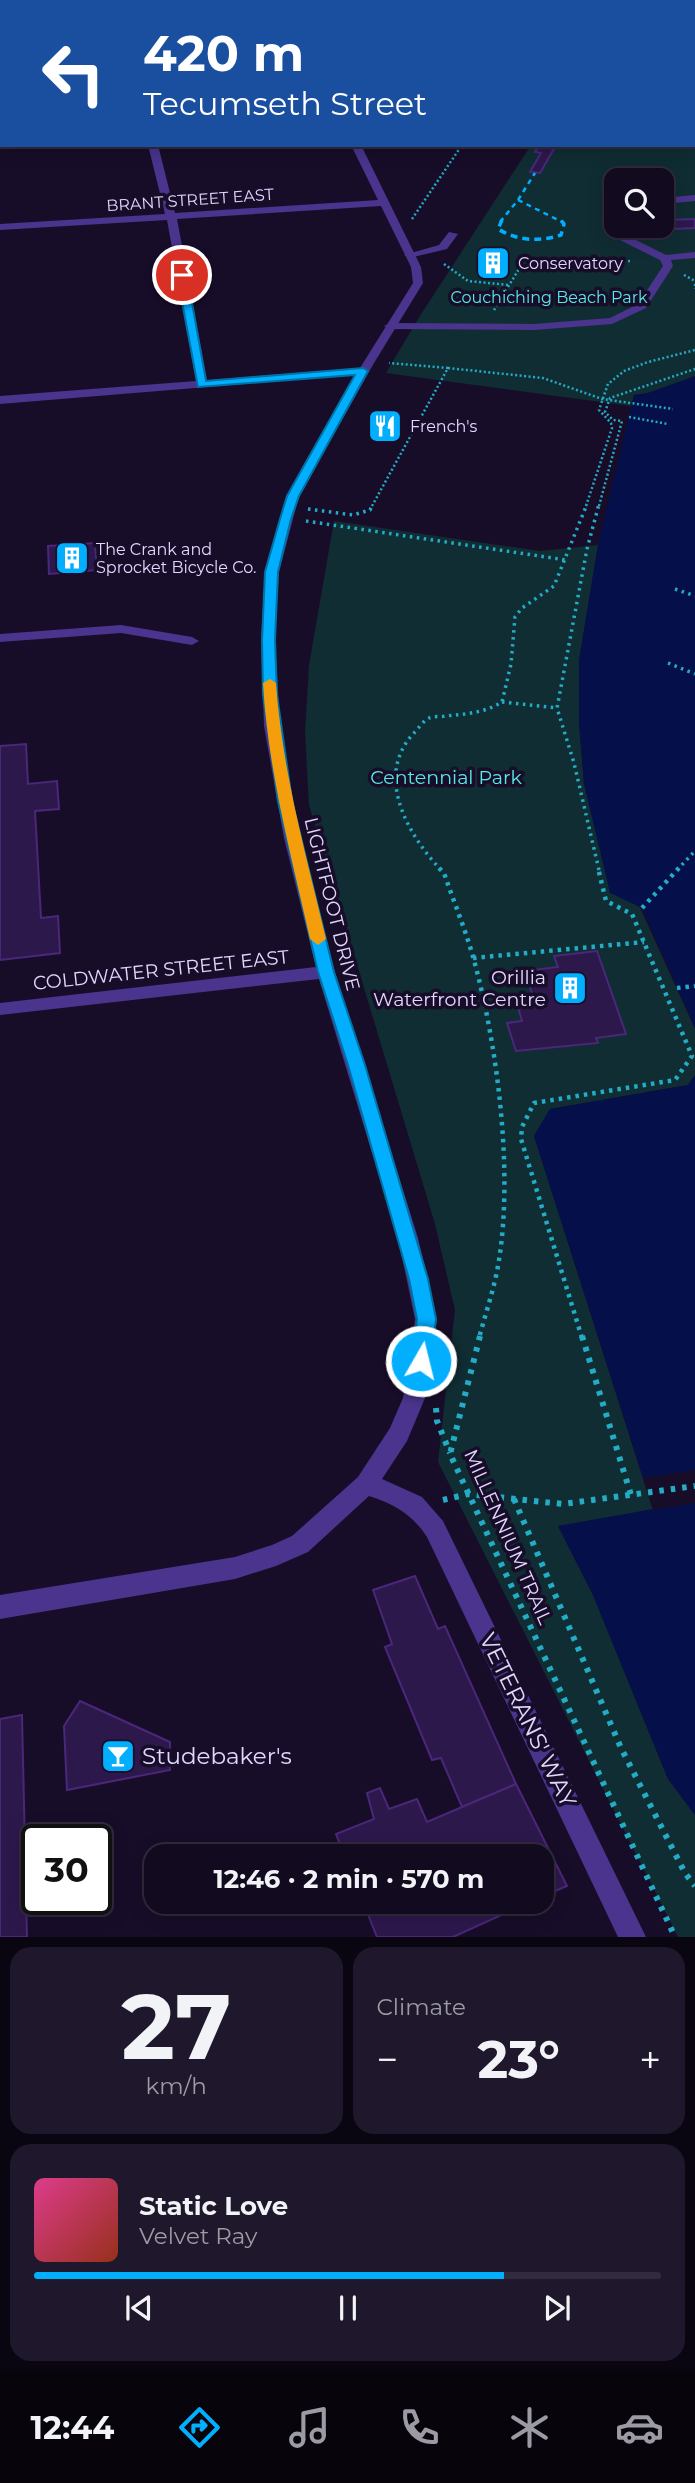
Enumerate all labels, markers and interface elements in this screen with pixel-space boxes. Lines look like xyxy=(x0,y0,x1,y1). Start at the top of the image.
text: 420 m xyxy=(143,24,304,83)
icon: left xyxy=(28,28,119,119)
text: Tecumseth Street xyxy=(143,84,427,123)
map controls xyxy=(604,168,674,238)
button: search xyxy=(604,168,674,238)
street label: BRANT STREET EAST xyxy=(106,185,275,215)
building icon: Conservatory xyxy=(474,244,512,282)
pin xyxy=(152,245,212,305)
place label: Conservatory xyxy=(518,254,623,273)
icon: arrive xyxy=(163,256,201,294)
park label: Couchiching Beach Park xyxy=(450,288,648,307)
restaurant icon: French's xyxy=(366,407,404,445)
place label: French's xyxy=(410,417,478,436)
building icon: The Crank and Sprocket Bicycle Co. xyxy=(53,539,91,577)
place label: The Crank and Sprocket Bicycle Co. xyxy=(96,540,256,577)
park label: Centennial Park xyxy=(370,766,522,789)
street label: LIGHTFOOT DRIVE xyxy=(299,815,365,993)
street label: COLDWATER STREET EAST xyxy=(32,945,290,995)
place label: Orillia Waterfront Centre xyxy=(373,966,546,1011)
building icon: Orillia Waterfront Centre xyxy=(551,969,589,1007)
position arrow xyxy=(384,1324,458,1398)
street label: MILLENNIUM TRAIL xyxy=(459,1446,557,1629)
street label: VETERANS' WAY xyxy=(474,1628,582,1812)
bar icon: Studebaker's xyxy=(99,1737,137,1775)
place label: Studebaker's xyxy=(142,1742,292,1770)
speed limit sign: 30 xyxy=(21,1824,112,1915)
text: 12:46 · 2 min · 570 m xyxy=(214,1863,484,1895)
text: 27 xyxy=(121,1971,231,2082)
text: Climate xyxy=(377,1993,466,2021)
text: 23° xyxy=(478,2028,560,2091)
text: − xyxy=(377,2036,398,2083)
text: + xyxy=(639,2036,661,2083)
text: km/h xyxy=(146,2072,207,2100)
text: Static Love xyxy=(139,2190,288,2222)
text: Velvet Ray xyxy=(139,2222,257,2250)
icon: previous xyxy=(120,2289,158,2327)
icon: pause xyxy=(329,2289,367,2327)
icon: next xyxy=(538,2289,576,2327)
icon: directions xyxy=(175,2403,224,2452)
icon: music xyxy=(285,2403,334,2452)
icon: phone xyxy=(395,2403,444,2452)
icon: climate xyxy=(505,2403,554,2452)
icon: car xyxy=(615,2403,664,2452)
text: 12:44 xyxy=(31,2408,114,2447)

